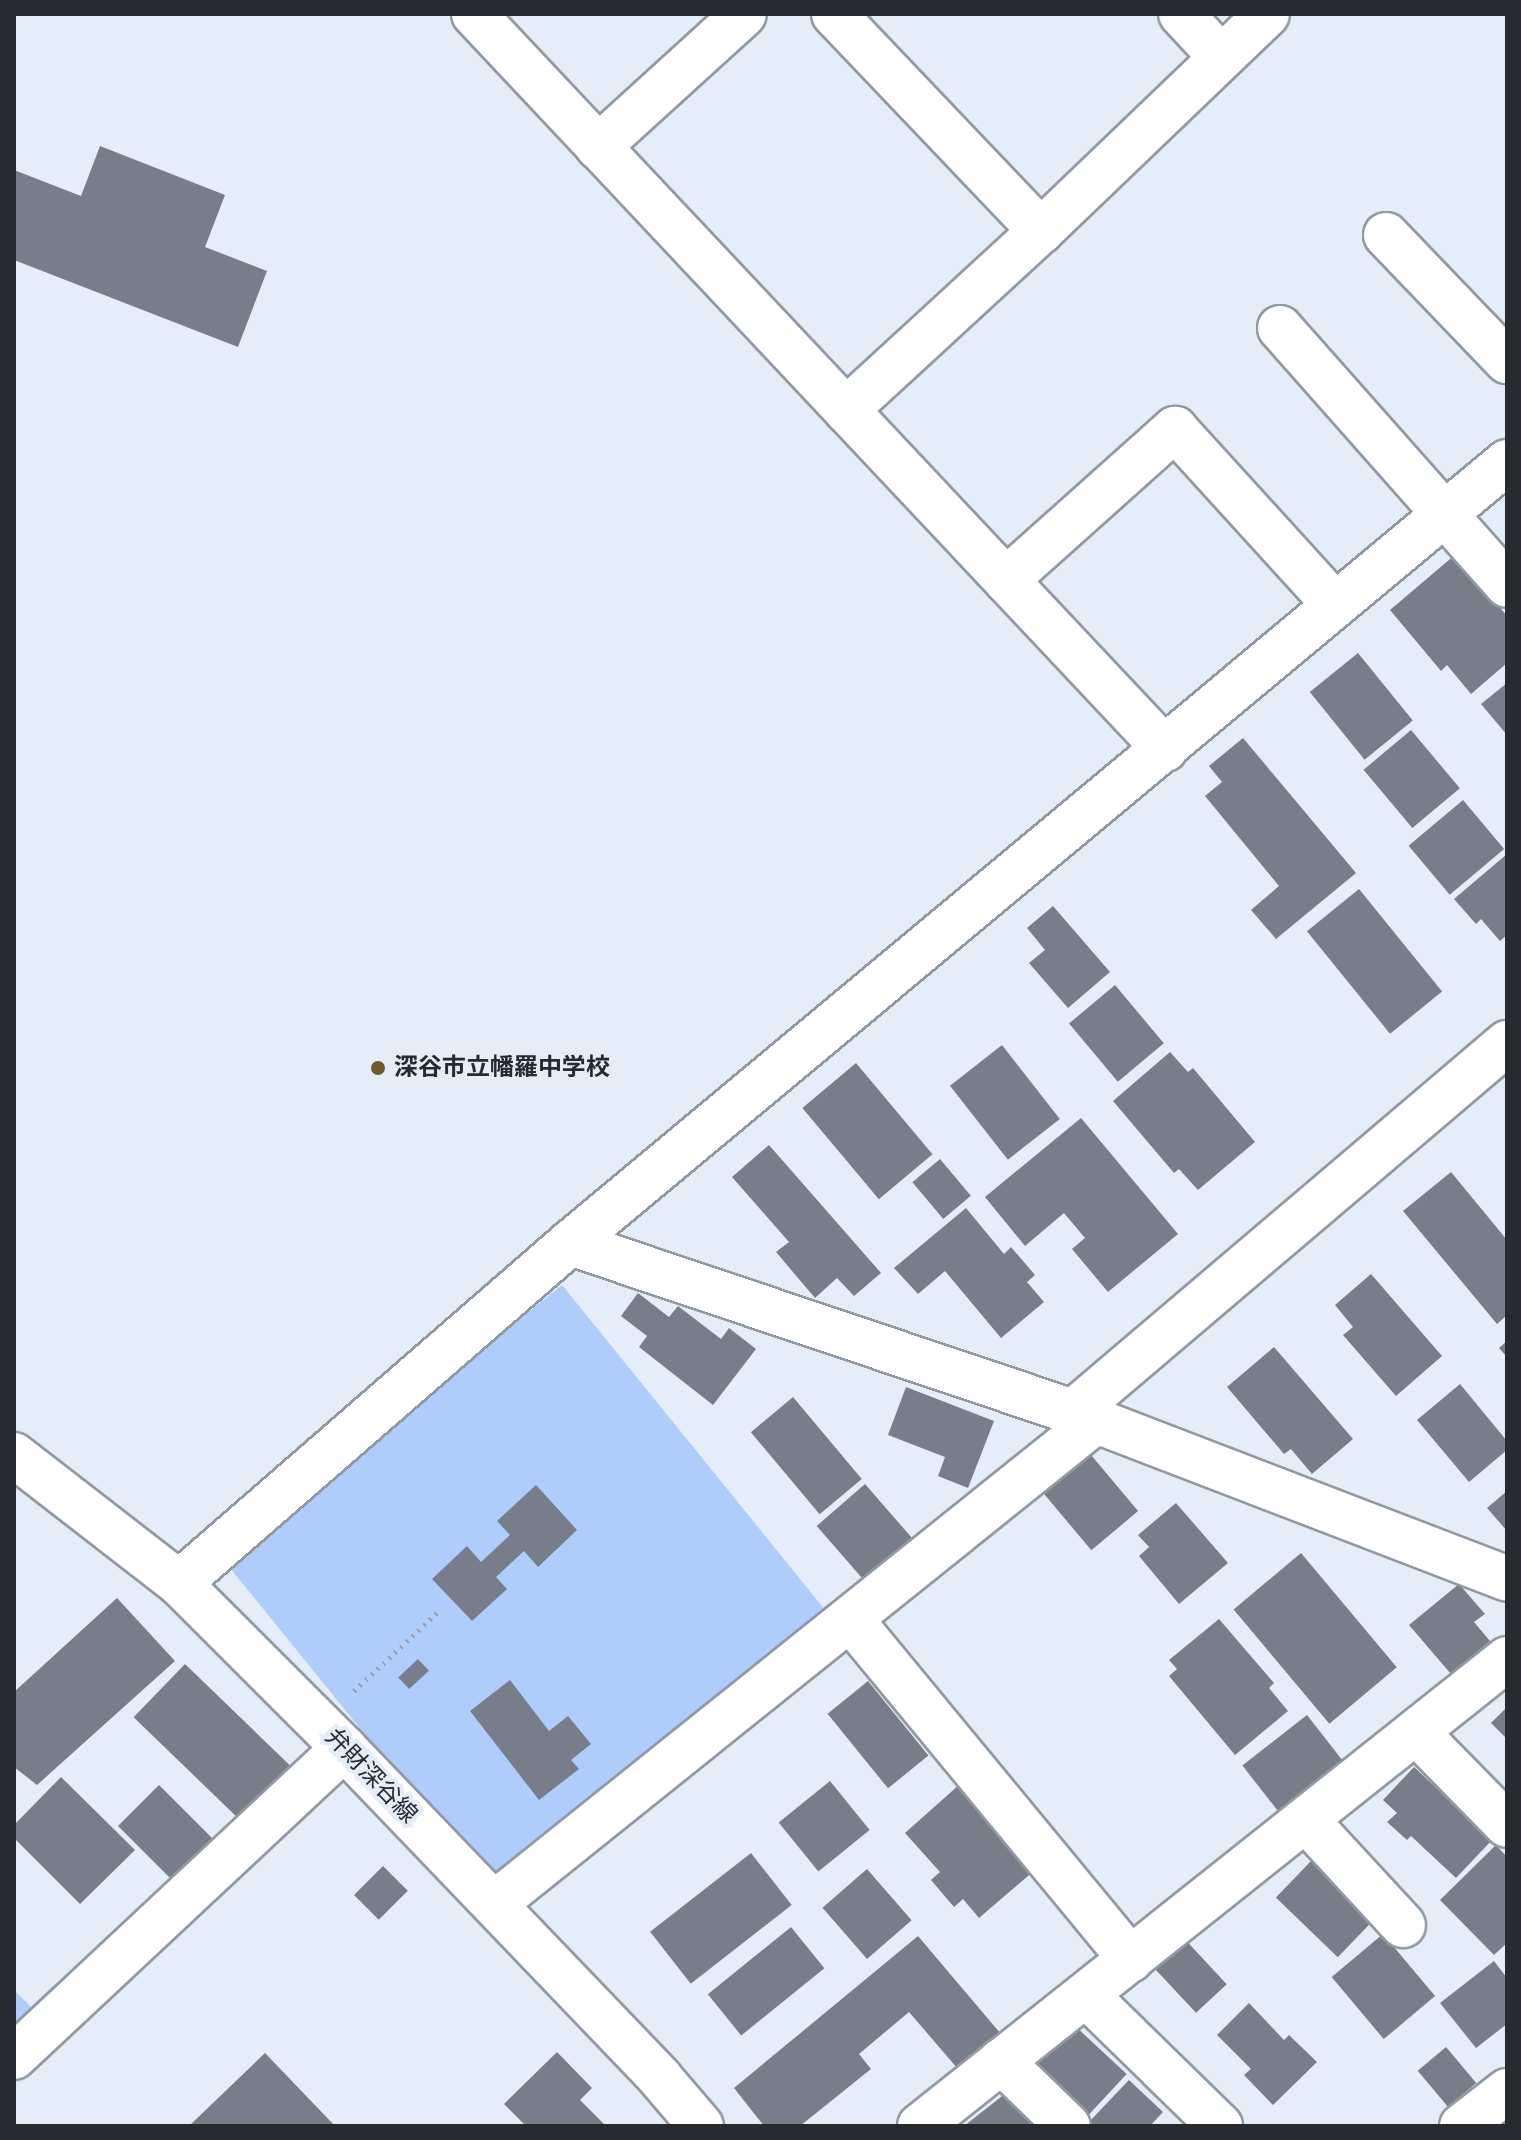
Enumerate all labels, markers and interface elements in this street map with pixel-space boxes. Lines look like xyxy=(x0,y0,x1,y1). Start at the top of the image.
place label: 深谷市立幡羅中学校 xyxy=(394,1054,610,1082)
marker: 深谷市立幡羅中学校 xyxy=(369,1059,387,1077)
street label: 弁財深谷線 xyxy=(319,1723,423,1829)

